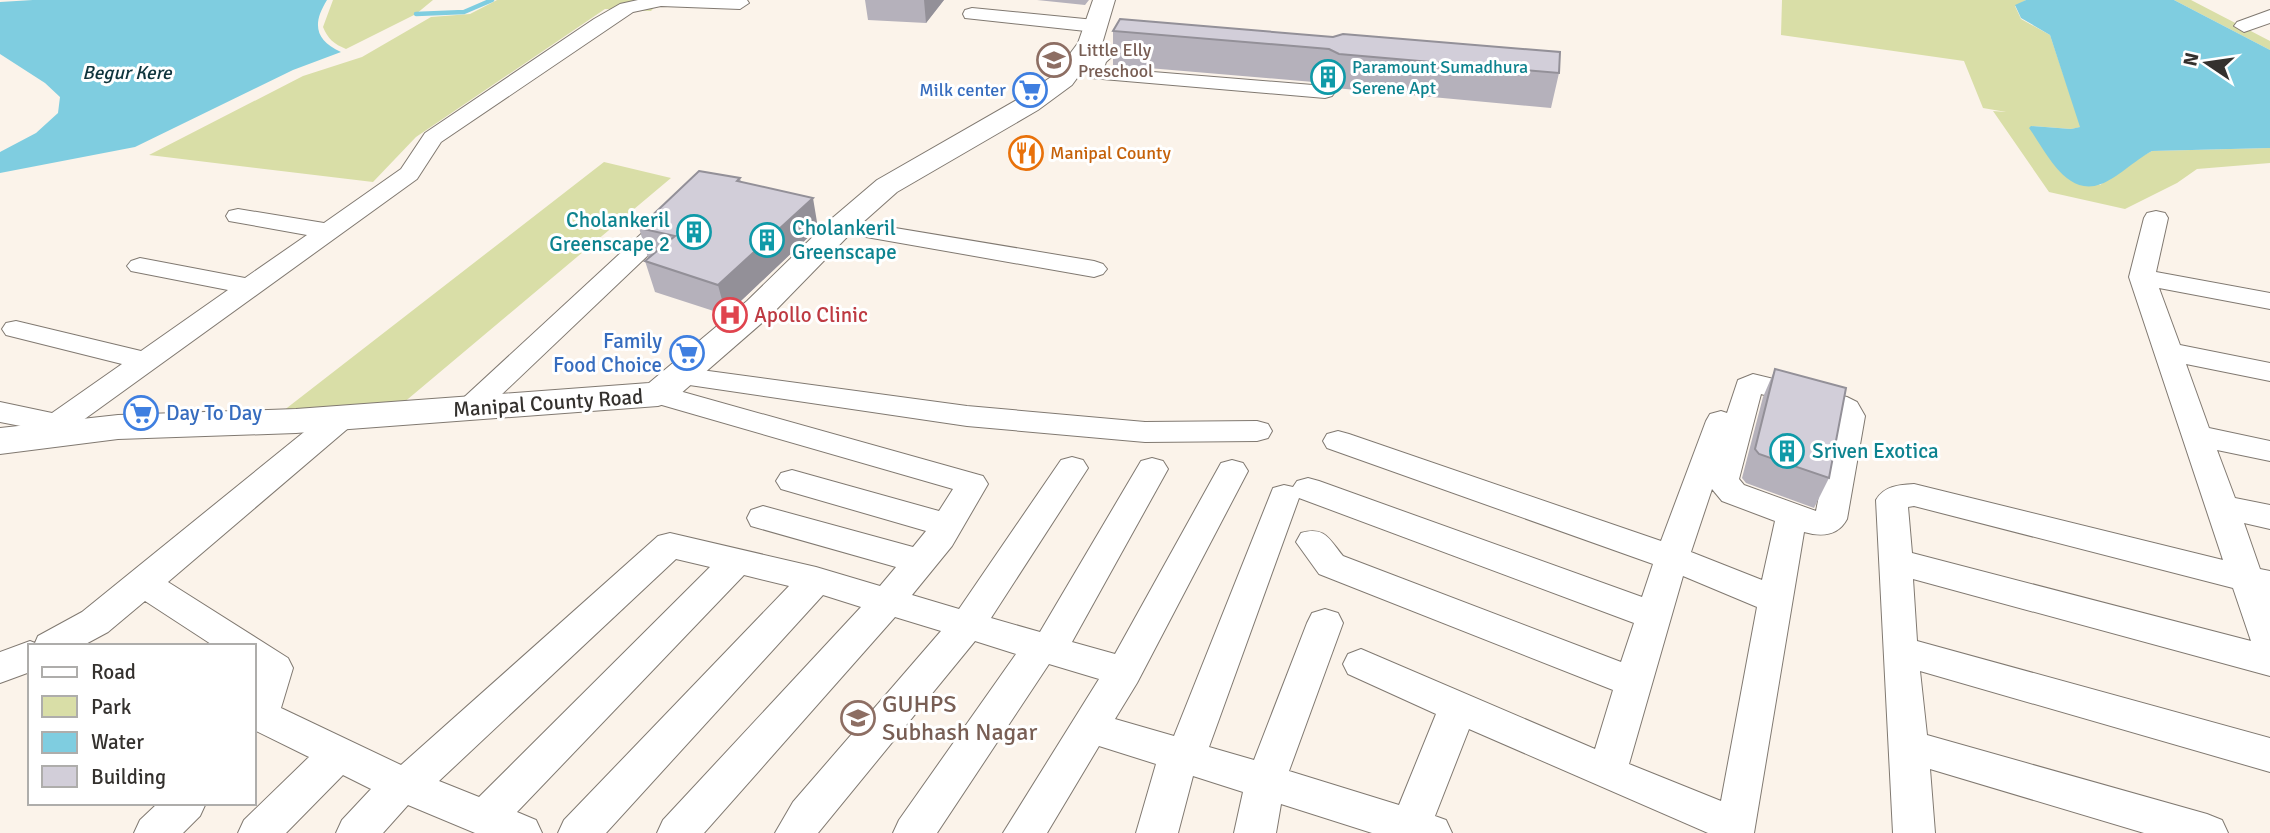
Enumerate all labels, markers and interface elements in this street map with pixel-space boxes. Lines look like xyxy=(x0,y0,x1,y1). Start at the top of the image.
north arrow xyxy=(2172,28,2242,98)
place label: Little Elly Preschool xyxy=(1078,39,1153,82)
school or university icon: Little Elly Preschool xyxy=(1035,41,1073,79)
text: N xyxy=(2178,50,2205,69)
place label: Paramount Sumadhura Serene Apt xyxy=(1352,56,1528,99)
building icon: Paramount Sumadhura Serene Apt xyxy=(1309,58,1347,96)
water label: Begur Kere xyxy=(82,61,173,85)
supermarket icon: Milk center xyxy=(1011,71,1049,109)
place label: Milk center xyxy=(919,79,1006,101)
restaurant icon: Manipal County xyxy=(1007,134,1045,172)
place label: Manipal County xyxy=(1050,142,1171,164)
place label: Cholankeril Greenscape 2 xyxy=(549,207,670,257)
building icon: Cholankeril Greenscape 2 xyxy=(675,213,713,251)
place label: Cholankeril Greenscape xyxy=(792,215,897,265)
building icon: Cholankeril Greenscape xyxy=(748,221,786,259)
hospital icon: Apollo Clinic xyxy=(711,296,749,334)
place label: Apollo Clinic xyxy=(754,302,868,328)
place label: Family Food Choice xyxy=(553,328,662,378)
supermarket icon: Family Food Choice xyxy=(668,334,706,372)
street label: Manipal County Road xyxy=(452,383,644,423)
supermarket icon: Day To Day xyxy=(122,394,160,432)
place label: Day To Day xyxy=(166,400,262,426)
building icon: Sriven Exotica xyxy=(1768,432,1806,470)
place label: Sriven Exotica xyxy=(1812,438,1939,464)
legend xyxy=(28,644,256,805)
text: Road xyxy=(91,659,136,685)
place label: GUHPS Subhash Nagar xyxy=(882,689,1037,747)
text: Park xyxy=(91,694,132,720)
school or university icon: GUHPS Subhash Nagar xyxy=(839,699,877,737)
text: Water xyxy=(91,729,144,755)
text: Building xyxy=(91,764,166,790)

